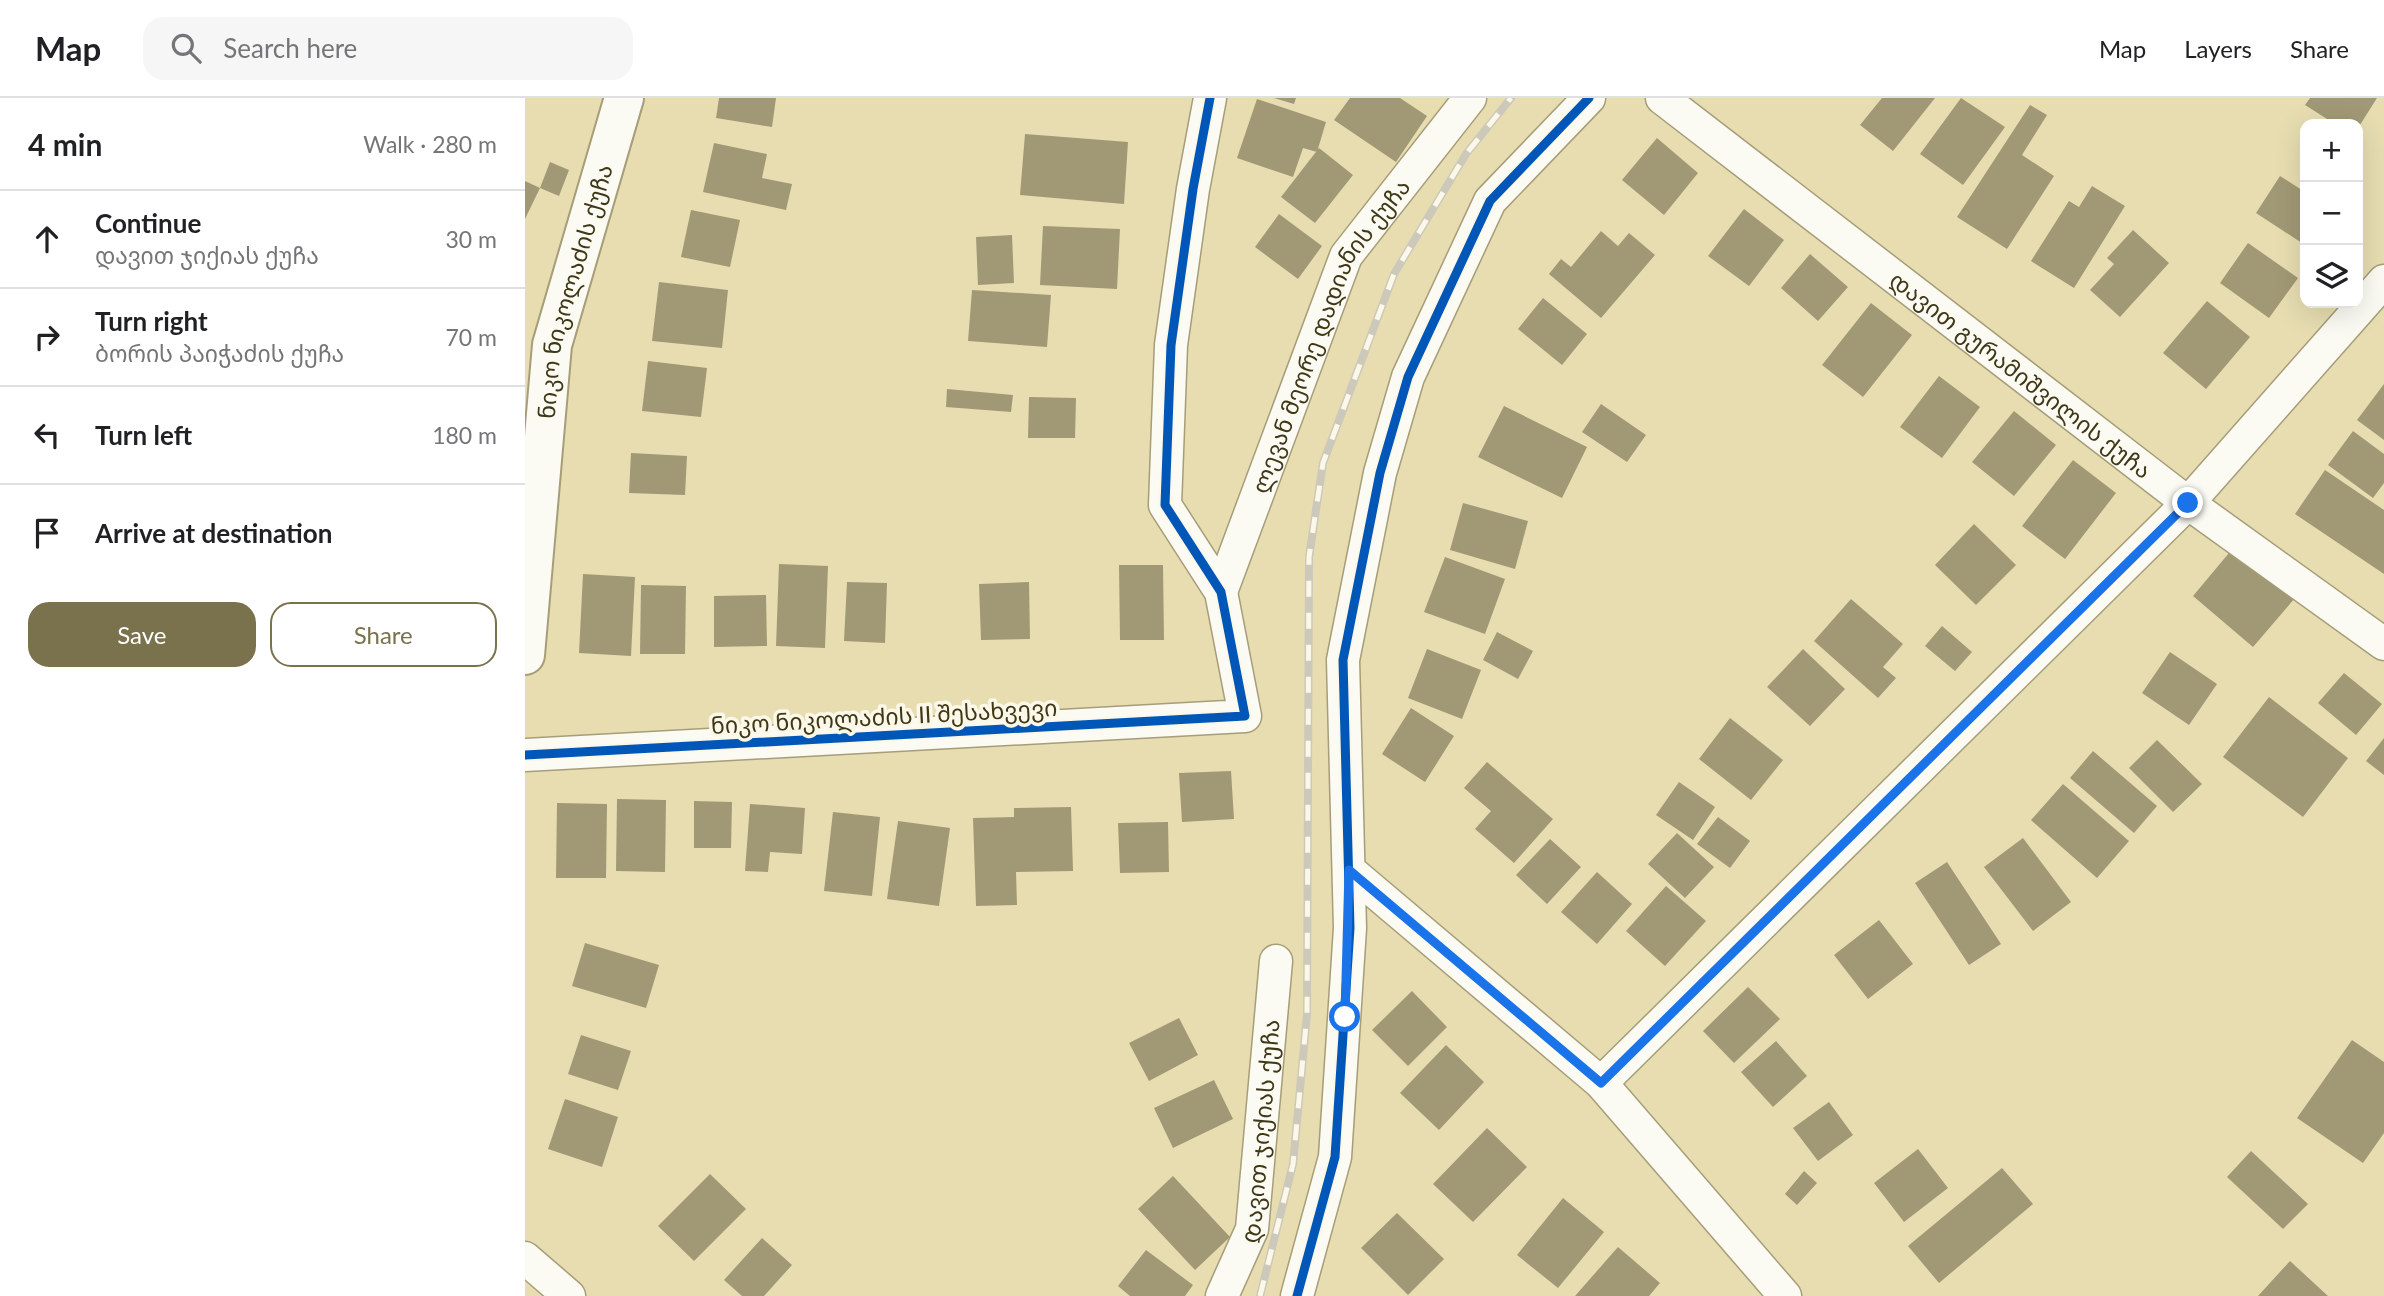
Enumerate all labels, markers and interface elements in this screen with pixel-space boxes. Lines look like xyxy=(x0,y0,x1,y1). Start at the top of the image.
search box xyxy=(143,17,633,80)
text: Map xyxy=(35,28,101,68)
icon: search xyxy=(167,29,205,67)
text: Search here xyxy=(223,32,357,64)
text: Map xyxy=(2099,34,2146,63)
text: Layers xyxy=(2184,34,2252,63)
text: Share xyxy=(2290,34,2349,63)
map controls xyxy=(2300,119,2363,308)
button: + xyxy=(2300,119,2363,182)
text: 4 min xyxy=(28,126,102,162)
text: Walk · 280 m xyxy=(363,130,497,158)
street label: ნიკო ნიკოლაძის ქუჩა xyxy=(532,161,618,420)
street label: ლევან მეორე დადიანის ქუჩა xyxy=(1245,173,1416,497)
button: − xyxy=(2300,182,2363,245)
text: Continue xyxy=(95,207,201,239)
icon: ahead xyxy=(28,220,66,258)
text: 30 m xyxy=(446,225,497,253)
text: დავით ჯიქიას ქუჩა xyxy=(95,241,319,269)
button: layers xyxy=(2300,245,2363,308)
street label: დავით გურამიშვილის ქუჩა xyxy=(1884,265,2157,484)
text: Turn right xyxy=(95,305,208,337)
icon: right xyxy=(28,318,66,356)
text: 70 m xyxy=(446,323,497,351)
text: ბორის პაიჭაძის ქუჩა xyxy=(95,339,344,367)
icon: left xyxy=(28,416,66,454)
text: Turn left xyxy=(95,419,192,451)
text: 180 m xyxy=(432,421,497,449)
route end xyxy=(2172,487,2203,518)
icon: arrive xyxy=(28,514,66,552)
text: Arrive at destination xyxy=(95,517,332,549)
button: Save xyxy=(28,602,256,667)
button: Share xyxy=(270,602,497,667)
street label: ნიკო ნიკოლაძის II შესახვევი xyxy=(710,693,1058,740)
route start xyxy=(1329,1001,1360,1032)
street label: დავით ჯიქიას ქუჩა xyxy=(1234,1018,1285,1247)

